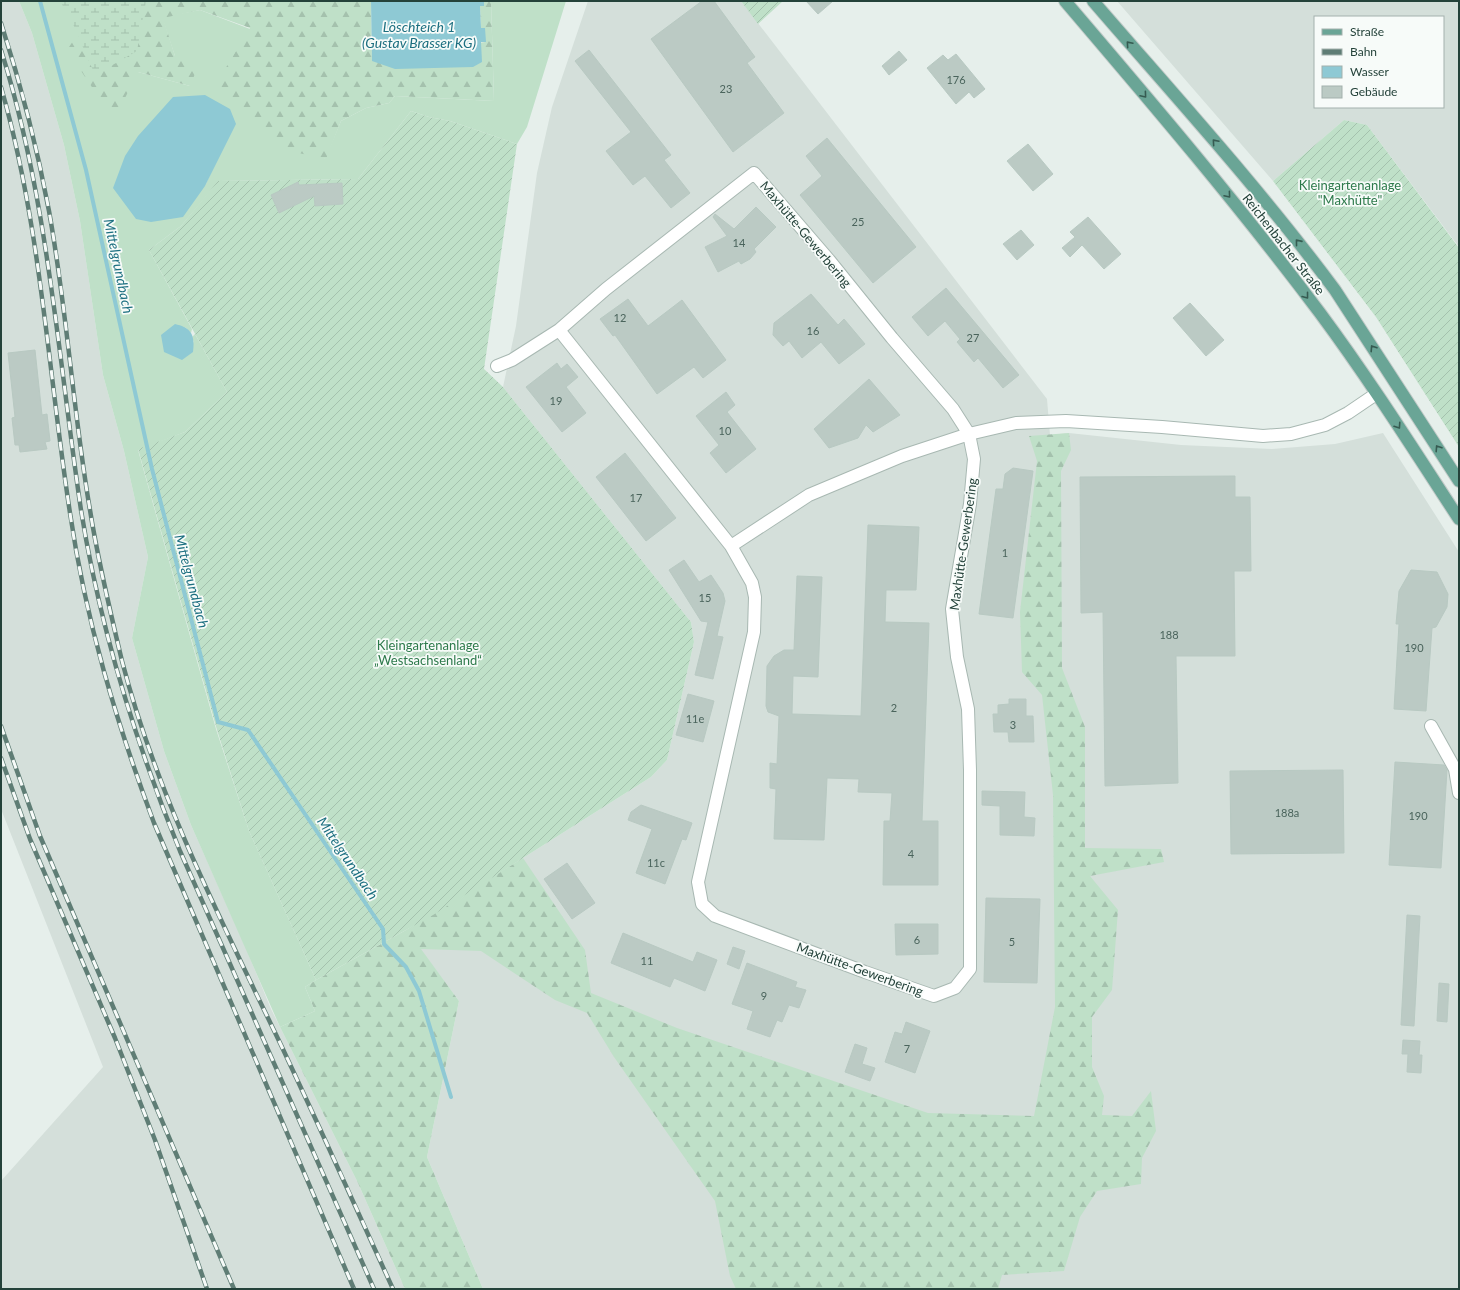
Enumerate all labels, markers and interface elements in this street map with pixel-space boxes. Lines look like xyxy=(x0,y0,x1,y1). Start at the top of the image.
legend xyxy=(1314,16,1444,108)
water label: Löschteich 1 (Gustav Brasser KG) xyxy=(362,18,476,51)
text: Straße xyxy=(1350,24,1384,39)
one-way arrow xyxy=(1127,41,1134,48)
text: Bahn xyxy=(1350,44,1377,59)
text: Wasser xyxy=(1350,64,1389,79)
house number: 176 xyxy=(946,73,966,86)
house number: 23 xyxy=(720,82,732,95)
text: Gebäude xyxy=(1350,84,1397,99)
one-way arrow xyxy=(1140,90,1147,97)
one-way arrow xyxy=(1212,139,1219,146)
park label: Kleingartenanlage "Maxhütte" xyxy=(1299,177,1401,208)
street label: Maxhütte-Gewerbering xyxy=(757,178,855,291)
one-way arrow xyxy=(1223,190,1230,197)
street label: Reichenbacher Straße xyxy=(1240,190,1329,298)
house number: 25 xyxy=(852,215,864,228)
water label: Mittelgrundbach xyxy=(101,217,137,315)
house number: 14 xyxy=(733,236,746,249)
one-way arrow xyxy=(1295,239,1302,246)
one-way arrow xyxy=(1302,291,1309,298)
house number: 12 xyxy=(614,311,626,324)
house number: 16 xyxy=(807,324,819,337)
house number: 27 xyxy=(967,331,979,344)
one-way arrow xyxy=(1370,345,1377,352)
house number: 19 xyxy=(550,394,562,407)
one-way arrow xyxy=(1393,422,1401,429)
house number: 10 xyxy=(719,424,732,437)
one-way arrow xyxy=(1435,445,1442,452)
street label: Maxhütte-Gewerbering xyxy=(946,476,980,611)
house number: 17 xyxy=(630,491,642,504)
water label: Mittelgrundbach xyxy=(171,532,213,630)
house number: 1 xyxy=(1002,546,1008,559)
house number: 15 xyxy=(699,591,711,604)
house number: 188 xyxy=(1159,628,1179,641)
park label: Kleingartenanlage „Westsachsenland“ xyxy=(374,637,482,668)
house number: 190 xyxy=(1404,641,1424,654)
house number: 2 xyxy=(891,701,897,714)
house number: 11e xyxy=(686,712,704,725)
house number: 3 xyxy=(1010,718,1016,731)
house number: 188a xyxy=(1275,806,1299,819)
house number: 190 xyxy=(1408,809,1428,822)
water label: Mittelgrundbach xyxy=(314,813,382,903)
house number: 4 xyxy=(908,847,915,860)
house number: 11c xyxy=(647,856,665,869)
house number: 6 xyxy=(914,933,920,946)
house number: 5 xyxy=(1009,935,1015,948)
street label: Maxhütte-Gewerbering xyxy=(794,939,926,999)
house number: 11 xyxy=(641,954,653,967)
house number: 9 xyxy=(761,989,767,1002)
house number: 7 xyxy=(904,1042,910,1055)

